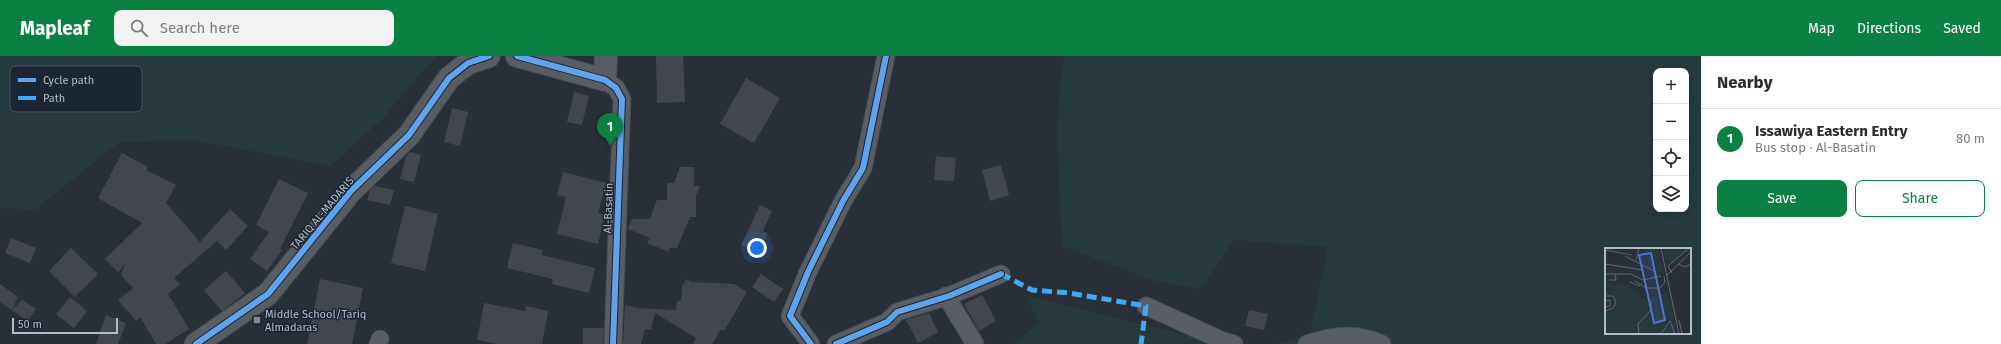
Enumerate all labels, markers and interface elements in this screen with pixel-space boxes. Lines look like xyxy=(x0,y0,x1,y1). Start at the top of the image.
search box xyxy=(114,10,394,46)
text: Mapleaf xyxy=(20,17,90,40)
icon: search xyxy=(128,17,150,39)
text: Search here xyxy=(160,19,240,37)
text: Map xyxy=(1808,20,1835,37)
text: Directions xyxy=(1857,20,1921,37)
text: Saved xyxy=(1943,20,1981,37)
legend xyxy=(10,66,142,112)
map controls xyxy=(1653,68,1689,212)
button: + xyxy=(1653,68,1689,104)
text: Nearby xyxy=(1717,72,1772,93)
text: Cycle path xyxy=(43,74,94,87)
text: Path xyxy=(43,92,65,105)
button: − xyxy=(1653,104,1689,140)
pin: 1 xyxy=(597,113,623,146)
text: Issawiya Eastern Entry xyxy=(1755,122,1908,140)
text: 1 xyxy=(1727,131,1733,146)
text: 80 m xyxy=(1956,131,1985,146)
button: locate xyxy=(1653,140,1689,176)
text: Bus stop · Al-Basatin xyxy=(1755,140,1876,155)
street label: TARIQ AL-MADARIS xyxy=(288,174,357,252)
button: layers xyxy=(1653,176,1689,212)
button: Save xyxy=(1717,180,1847,217)
button: Share xyxy=(1855,180,1985,217)
street label: Al-Basatin xyxy=(601,182,616,234)
your location xyxy=(747,238,767,258)
inset map xyxy=(1605,248,1691,334)
place label: Middle School/Tariq Almadaras xyxy=(265,308,366,334)
marker: Middle School/Tariq Almadaras xyxy=(252,315,262,325)
scale bar xyxy=(12,316,118,335)
text: 50 m xyxy=(18,318,42,331)

